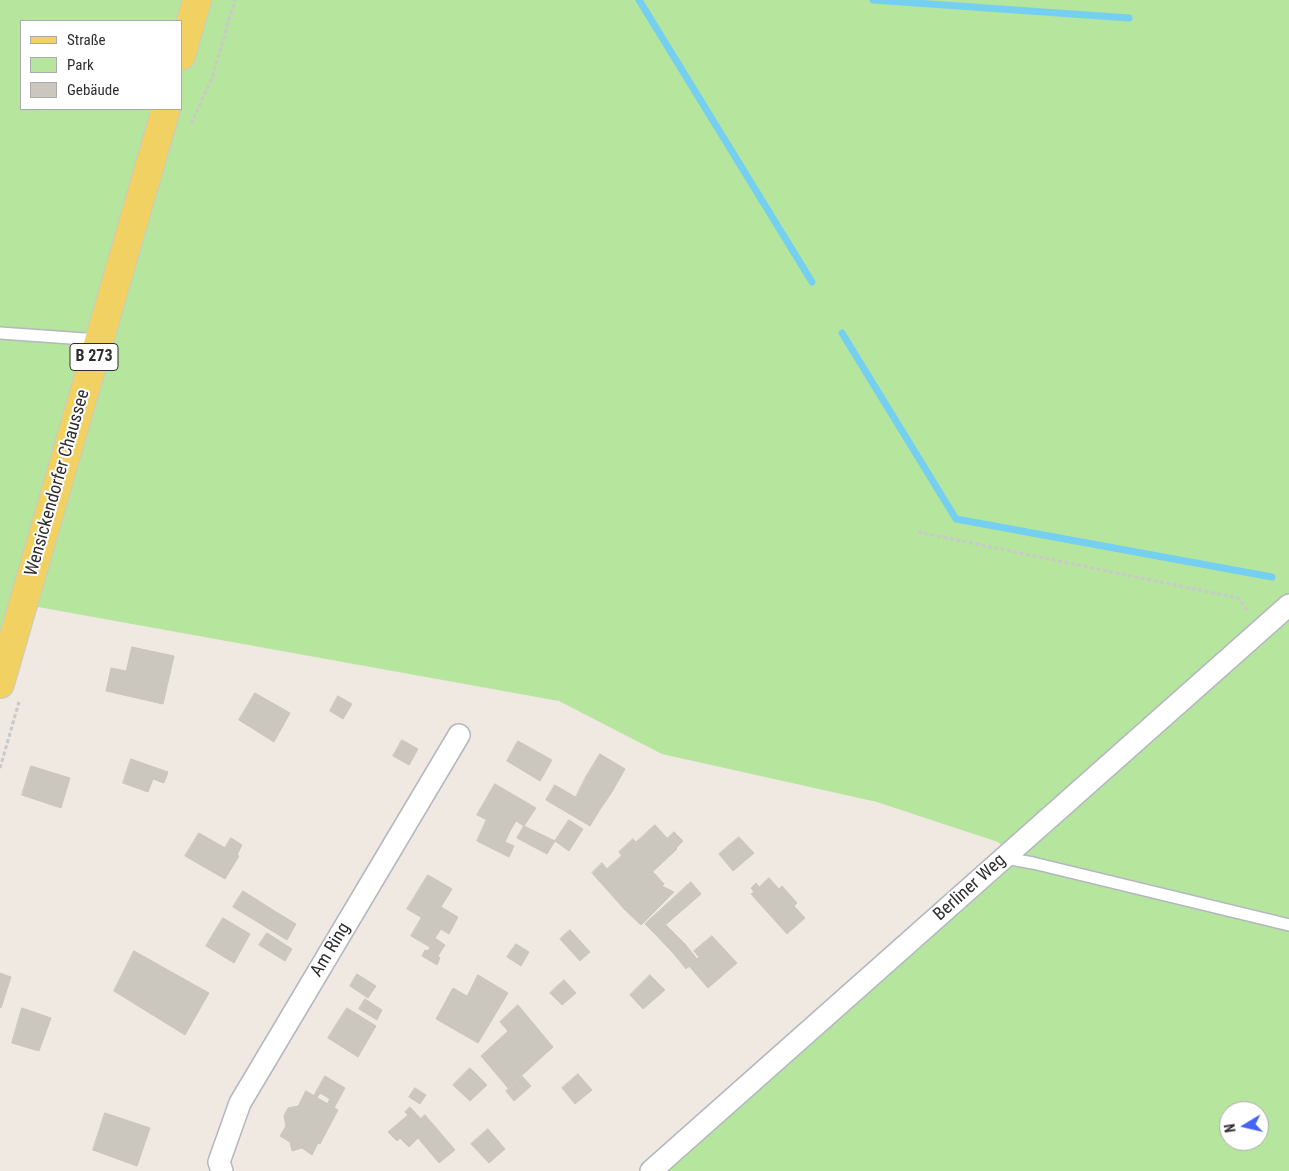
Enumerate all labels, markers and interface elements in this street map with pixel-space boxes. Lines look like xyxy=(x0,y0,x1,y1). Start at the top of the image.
legend xyxy=(20,20,182,110)
text: Straße xyxy=(67,31,106,49)
text: Park xyxy=(67,56,94,74)
text: Gebäude xyxy=(67,81,119,99)
road number: B 273 xyxy=(70,344,118,371)
street label: Wensickendorfer Chaussee xyxy=(21,387,95,579)
street label: Berliner Weg xyxy=(930,850,1010,926)
street label: Am Ring xyxy=(306,919,356,981)
north arrow xyxy=(1219,1101,1269,1151)
text: N xyxy=(1222,1123,1239,1134)

